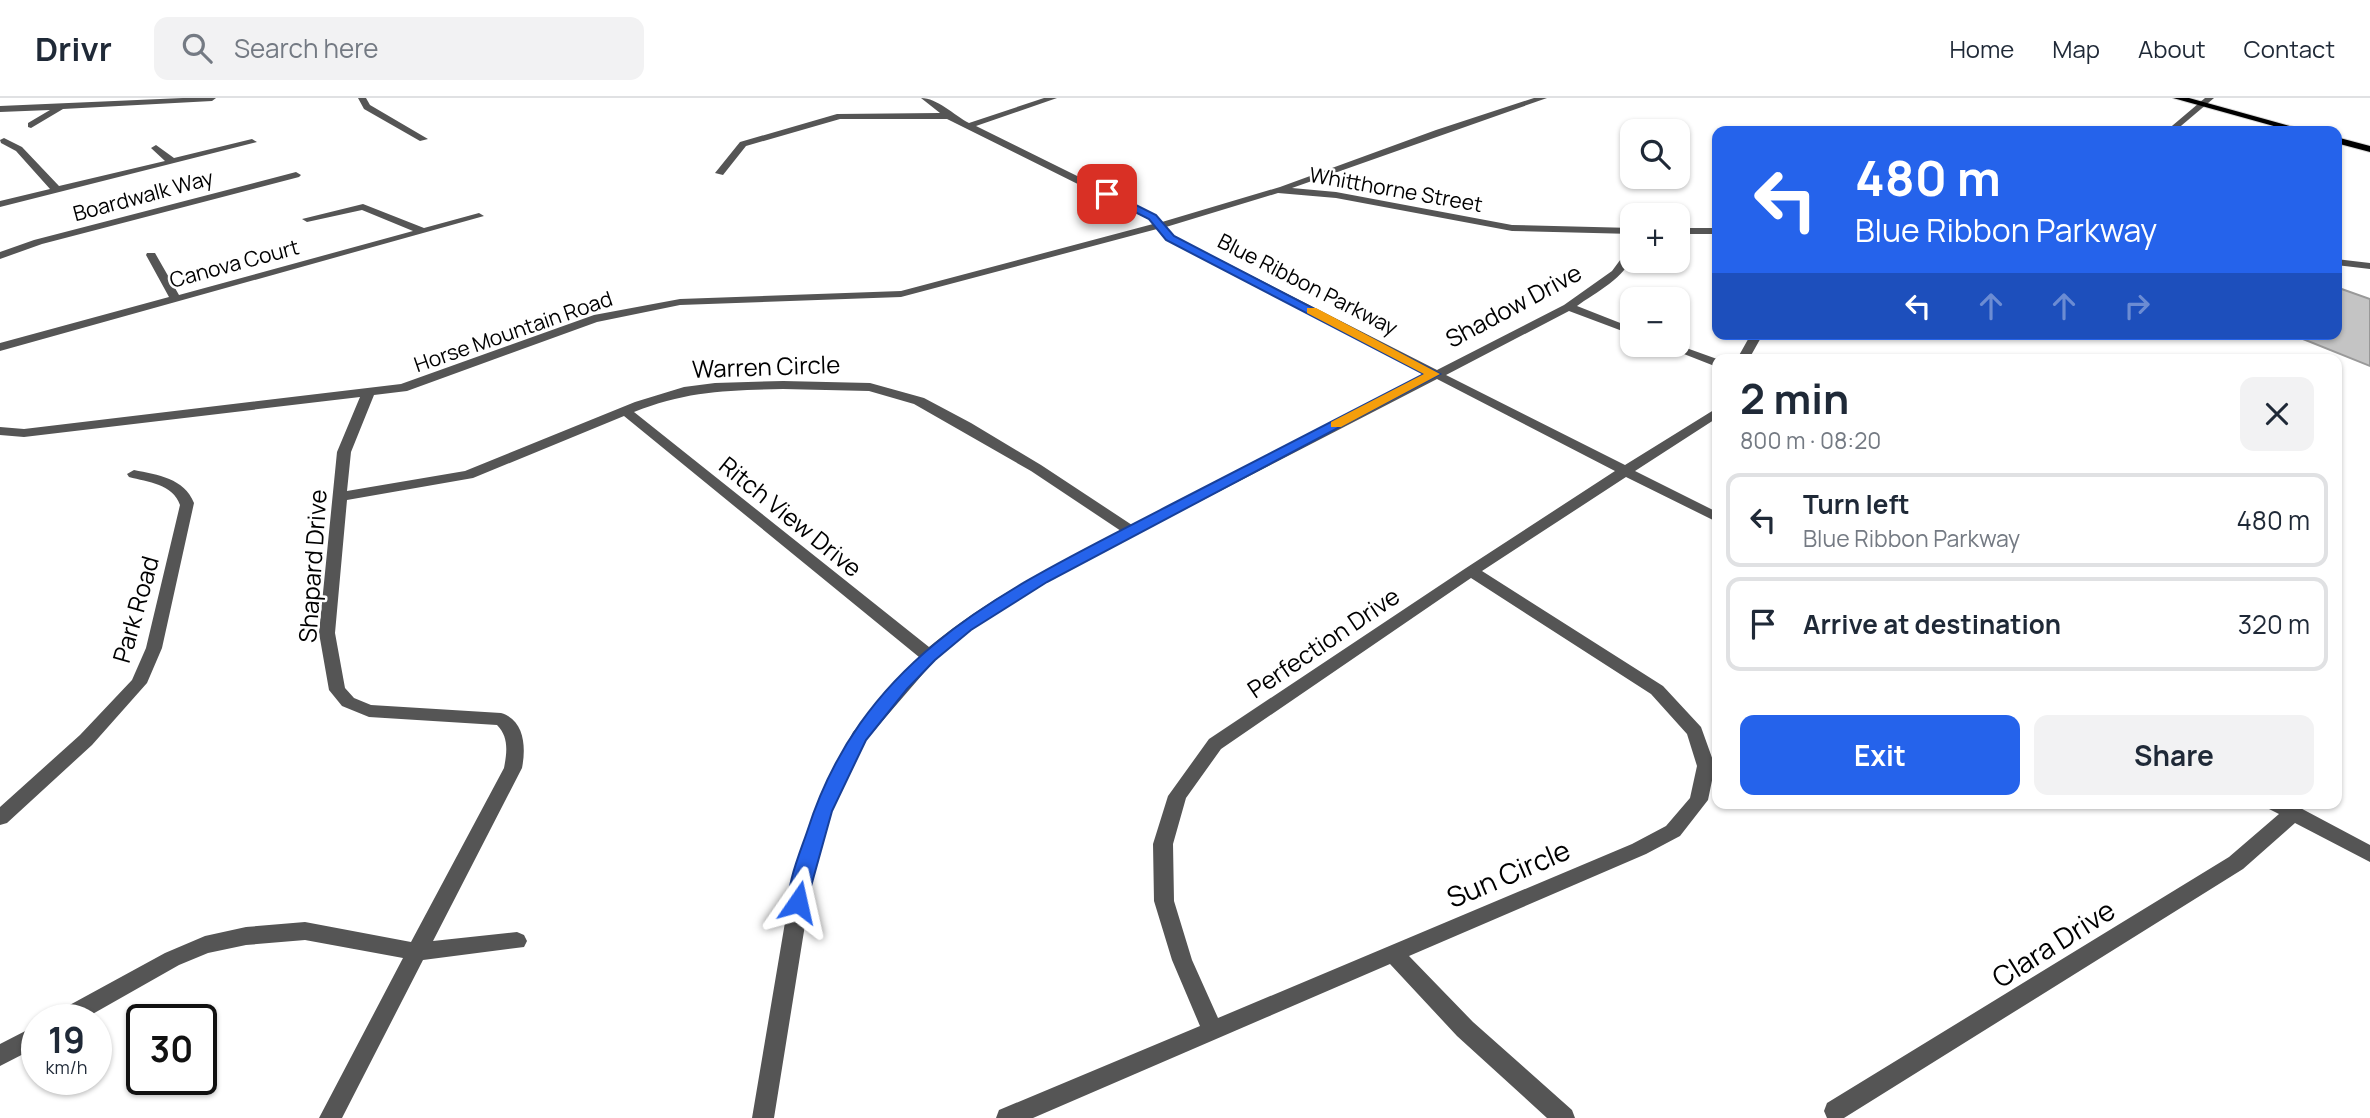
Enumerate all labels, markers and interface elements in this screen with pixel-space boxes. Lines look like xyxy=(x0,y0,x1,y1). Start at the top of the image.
search box xyxy=(154,17,644,80)
text: Drivr xyxy=(35,26,112,71)
icon: search xyxy=(178,29,216,67)
text: Search here xyxy=(234,30,378,66)
text: Home xyxy=(1949,32,2014,65)
text: Map xyxy=(2052,32,2100,65)
text: About xyxy=(2138,32,2206,65)
text: Contact xyxy=(2244,32,2335,65)
map controls xyxy=(1620,119,1690,357)
button: search xyxy=(1620,119,1690,189)
text: 480 m xyxy=(1855,144,2001,211)
icon: left xyxy=(1740,154,1831,245)
street label: Whitthorne Street xyxy=(1307,160,1485,218)
street label: Boardwalk Way xyxy=(70,163,216,227)
pin xyxy=(1077,164,1137,224)
icon: arrive xyxy=(1088,175,1126,213)
button: + xyxy=(1620,203,1690,273)
text: Blue Ribbon Parkway xyxy=(1855,208,2157,252)
street label: Blue Ribbon Parkway xyxy=(1213,227,1403,341)
street label: Canova Court xyxy=(166,232,302,294)
street label: Shadow Drive xyxy=(1439,255,1587,355)
street label: Horse Mountain Road xyxy=(410,284,616,378)
button: − xyxy=(1620,287,1690,357)
icon: left xyxy=(1899,287,1937,325)
icon: ahead xyxy=(1972,287,2010,325)
icon: ahead xyxy=(2045,287,2083,325)
icon: right xyxy=(2118,287,2156,325)
street label: Warren Circle xyxy=(691,347,841,385)
text: 2 min xyxy=(1740,369,1849,427)
button: close xyxy=(2240,377,2314,451)
text: 800 m · 08:20 xyxy=(1740,424,1881,456)
street label: Ritch View Drive xyxy=(713,448,869,584)
text: Turn left xyxy=(1803,486,1910,522)
street label: Shapard Drive xyxy=(290,488,334,644)
icon: left xyxy=(1744,501,1782,539)
text: 480 m xyxy=(2236,502,2310,538)
text: Blue Ribbon Parkway xyxy=(1803,522,2020,554)
street label: Park Road xyxy=(104,552,166,666)
street label: Perfection Drive xyxy=(1240,579,1406,705)
icon: arrive xyxy=(1744,605,1782,643)
text: Arrive at destination xyxy=(1803,606,2061,642)
text: 320 m xyxy=(2238,606,2310,642)
button: Exit xyxy=(1740,715,2020,795)
button: Share xyxy=(2034,715,2314,795)
street label: Sun Circle xyxy=(1441,830,1575,916)
position arrow xyxy=(761,865,835,939)
street label: Clara Drive xyxy=(1984,890,2122,996)
speed limit sign: 30 xyxy=(126,1004,217,1095)
text: 19 xyxy=(48,1016,85,1064)
text: km/h xyxy=(46,1055,87,1079)

